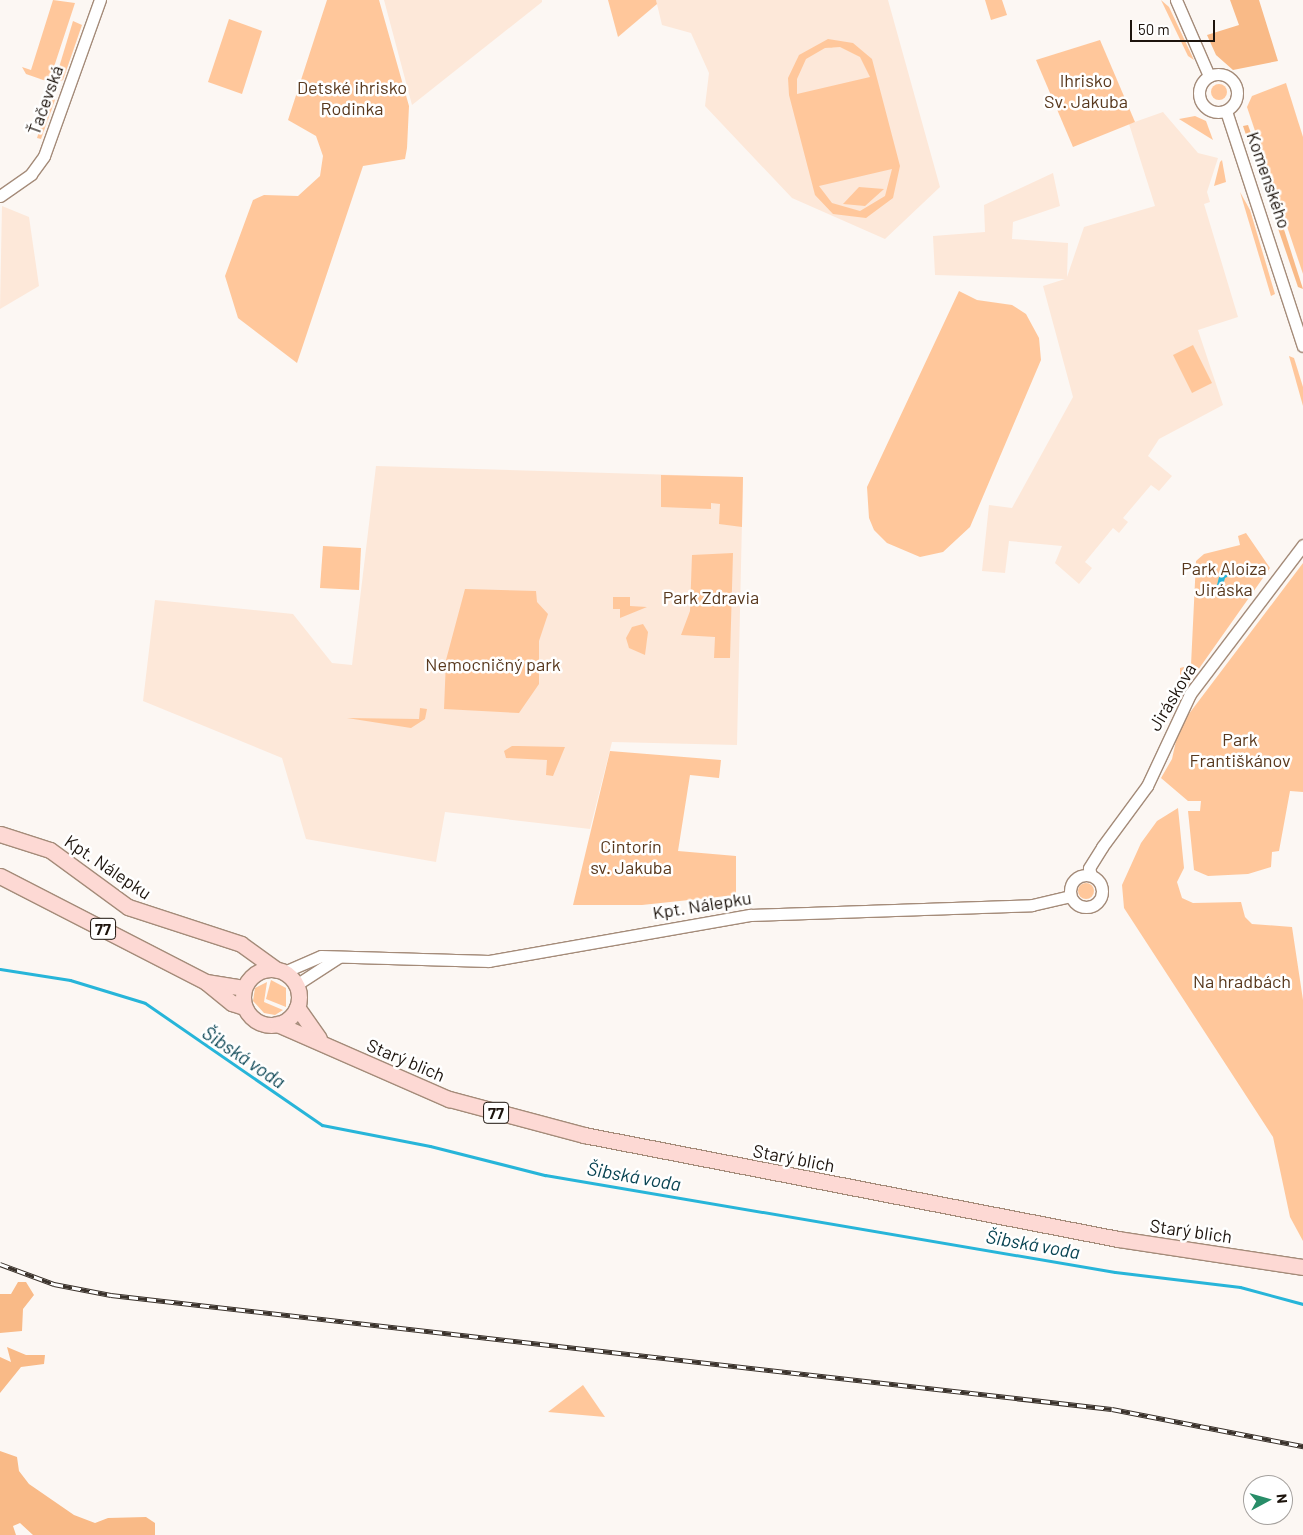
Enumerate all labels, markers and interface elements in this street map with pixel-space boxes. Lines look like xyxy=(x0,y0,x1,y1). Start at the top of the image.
scale bar xyxy=(1133,10,1218,42)
text: 50 m xyxy=(1138,20,1170,38)
street label: Ťačevská xyxy=(22,62,68,138)
park label: Ihrisko Sv. Jakuba xyxy=(1044,70,1128,112)
park label: Detské ihrisko Rodinka xyxy=(297,77,407,120)
street label: Komenského xyxy=(1242,129,1296,231)
park label: Park Aloiza Jiráska xyxy=(1181,558,1267,600)
park label: Park Zdravia xyxy=(663,586,759,608)
park label: Nemocničný park xyxy=(425,653,561,675)
street label: Jiráskova xyxy=(1143,659,1201,735)
park label: Park Františkánov xyxy=(1190,729,1290,772)
street label: Kpt. Nálepku xyxy=(61,830,155,904)
park label: Cintorín sv. Jakuba xyxy=(590,836,672,879)
street label: Kpt. Nálepku xyxy=(651,887,753,923)
road number: 77 xyxy=(89,916,117,942)
park label: Na hradbách xyxy=(1193,970,1291,992)
water label: Šibská voda xyxy=(198,1021,290,1093)
street label: Starý blich xyxy=(364,1034,448,1086)
road number: 77 xyxy=(482,1100,510,1126)
street label: Starý blich xyxy=(751,1139,837,1177)
water label: Šibská voda xyxy=(585,1157,683,1195)
street label: Starý blich xyxy=(1148,1215,1234,1247)
water label: Šibská voda xyxy=(984,1225,1082,1263)
north arrow xyxy=(1243,1475,1293,1525)
text: N xyxy=(1273,1493,1291,1504)

